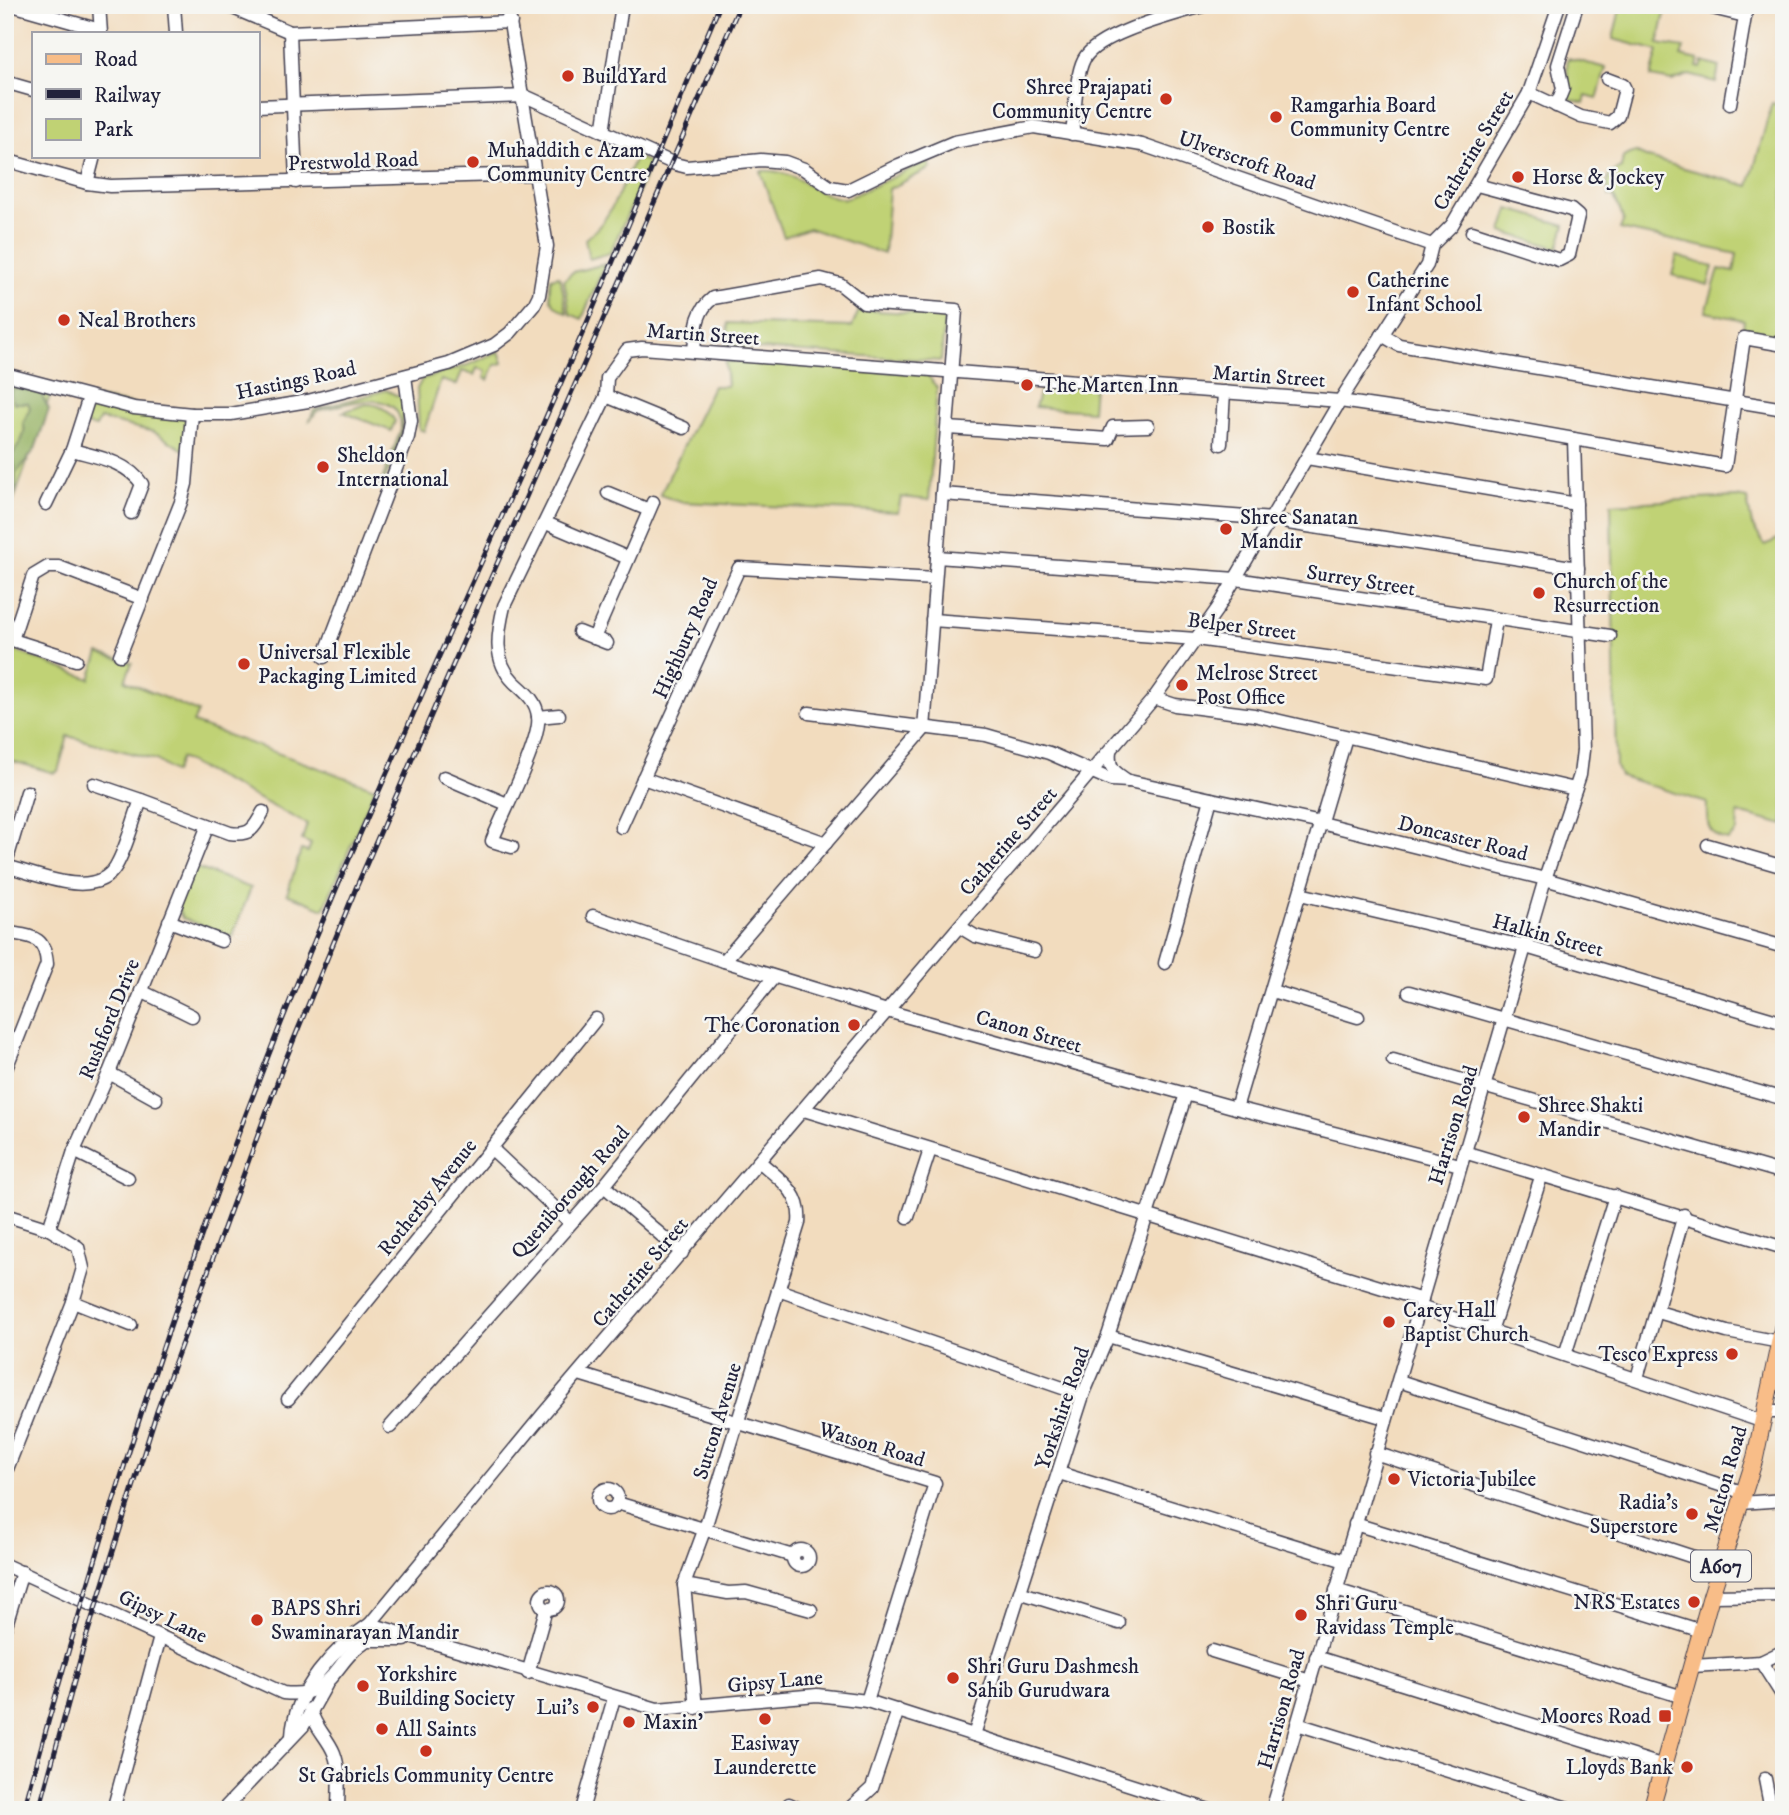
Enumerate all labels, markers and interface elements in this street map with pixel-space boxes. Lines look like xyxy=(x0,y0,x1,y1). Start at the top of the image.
legend xyxy=(32,32,259,158)
text: Road xyxy=(94,47,138,73)
place label: BuildYard xyxy=(582,64,667,90)
marker: BuildYard xyxy=(560,68,576,84)
place label: Shree Prajapati Community Centre xyxy=(992,75,1152,125)
text: Railway xyxy=(94,83,162,109)
street label: Catherine Street xyxy=(1428,85,1520,216)
marker: Shree Prajapati Community Centre xyxy=(1158,91,1174,107)
place label: Ramgarhia Board Community Centre xyxy=(1290,93,1450,143)
marker: Ramgarhia Board Community Centre xyxy=(1268,109,1284,125)
text: Park xyxy=(94,117,134,143)
street label: Ulverscroft Road xyxy=(1175,125,1319,197)
place label: Muhaddith e Azam Community Centre xyxy=(487,138,647,188)
street label: Prestwold Road xyxy=(287,147,419,177)
marker: Muhaddith e Azam Community Centre xyxy=(465,154,481,170)
place label: Horse & Jockey xyxy=(1532,165,1665,191)
marker: Horse & Jockey xyxy=(1510,169,1526,185)
place label: Bostik xyxy=(1222,215,1276,241)
marker: Bostik xyxy=(1200,219,1216,235)
place label: Catherine Infant School xyxy=(1367,268,1483,318)
marker: Catherine Infant School xyxy=(1345,284,1361,300)
place label: Neal Brothers xyxy=(78,308,196,334)
marker: Neal Brothers xyxy=(56,312,72,328)
street label: Martin Street xyxy=(646,318,761,352)
street label: Hastings Road xyxy=(234,355,359,406)
street label: Martin Street xyxy=(1212,360,1327,394)
place label: The Marten Inn xyxy=(1041,373,1179,399)
marker: The Marten Inn xyxy=(1019,377,1035,393)
place label: Sheldon International xyxy=(337,443,449,493)
marker: Sheldon International xyxy=(315,459,331,475)
place label: Shree Sanatan Mandir xyxy=(1240,505,1358,555)
marker: Shree Sanatan Mandir xyxy=(1218,521,1234,537)
street label: Surrey Street xyxy=(1305,560,1417,602)
place label: Church of the Resurrection xyxy=(1553,569,1668,619)
street label: Highbury Road xyxy=(648,573,724,703)
marker: Church of the Resurrection xyxy=(1531,585,1547,601)
street label: Belper Street xyxy=(1186,607,1298,647)
place label: Universal Flexible Packaging Limited xyxy=(258,640,417,690)
marker: Universal Flexible Packaging Limited xyxy=(236,656,252,672)
place label: Melrose Street Post Office xyxy=(1196,661,1318,711)
marker: Melrose Street Post Office xyxy=(1174,677,1190,693)
street label: Catherine Street xyxy=(954,782,1063,902)
street label: Doncaster Road xyxy=(1395,810,1531,868)
street label: Halkin Street xyxy=(1489,909,1606,963)
street label: Rushford Drive xyxy=(74,955,146,1084)
street label: Canon Street xyxy=(973,1004,1085,1060)
place label: The Coronation xyxy=(705,1013,840,1039)
marker: The Coronation xyxy=(846,1017,862,1033)
street label: Harrison Road xyxy=(1423,1062,1485,1188)
place label: Shree Shakti Mandir xyxy=(1538,1093,1643,1143)
marker: Shree Shakti Mandir xyxy=(1516,1109,1532,1125)
street label: Queniborough Road xyxy=(506,1120,636,1265)
street label: Rotherby Avenue xyxy=(373,1134,483,1261)
street label: Catherine Street xyxy=(587,1212,695,1333)
place label: Carey Hall Baptist Church xyxy=(1403,1298,1529,1348)
marker: Carey Hall Baptist Church xyxy=(1381,1314,1397,1330)
place label: Tesco Express xyxy=(1599,1342,1718,1368)
street label: Yorkshire Road xyxy=(1030,1343,1096,1473)
marker: Tesco Express xyxy=(1724,1346,1740,1362)
street label: Sutton Avenue xyxy=(688,1359,748,1483)
street label: Watson Road xyxy=(814,1416,929,1474)
street label: Melton Road xyxy=(1698,1422,1754,1536)
place label: Victoria Jubilee xyxy=(1407,1467,1536,1493)
marker: Victoria Jubilee xyxy=(1386,1471,1402,1487)
place label: Radia's Superstore xyxy=(1589,1490,1678,1540)
marker: Radia's Superstore xyxy=(1684,1506,1700,1522)
road number: A607 xyxy=(1691,1550,1751,1582)
street label: Gipsy Lane xyxy=(114,1584,212,1650)
place label: NRS Estates xyxy=(1573,1590,1680,1616)
place label: Shri Guru Ravidass Temple xyxy=(1315,1591,1454,1641)
marker: NRS Estates xyxy=(1686,1594,1702,1610)
place label: BAPS Shri Swaminarayan Mandir xyxy=(271,1596,459,1646)
marker: Shri Guru Ravidass Temple xyxy=(1293,1607,1309,1623)
marker: BAPS Shri Swaminarayan Mandir xyxy=(249,1612,265,1628)
street label: Harrison Road xyxy=(1252,1646,1312,1772)
place label: Shri Guru Dashmesh Sahib Gurudwara xyxy=(967,1654,1139,1704)
place label: Yorkshire Building Society xyxy=(377,1662,516,1712)
street label: Gipsy Lane xyxy=(726,1665,824,1699)
marker: Shri Guru Dashmesh Sahib Gurudwara xyxy=(945,1670,961,1686)
marker: Yorkshire Building Society xyxy=(355,1678,371,1694)
place label: Lui's xyxy=(536,1695,579,1721)
marker: Lui's xyxy=(585,1699,601,1715)
place label: Moores Road xyxy=(1540,1704,1652,1730)
marker: Moores Road xyxy=(1657,1708,1673,1724)
place label: Maxin' xyxy=(643,1710,703,1736)
marker: Easiway Launderette xyxy=(757,1711,773,1727)
marker: Maxin' xyxy=(621,1714,637,1730)
place label: All Saints xyxy=(396,1717,476,1743)
marker: All Saints xyxy=(374,1721,390,1737)
place label: Easiway Launderette xyxy=(714,1731,817,1781)
marker: St Gabriels Community Centre xyxy=(418,1743,434,1759)
place label: Lloyds Bank xyxy=(1566,1755,1674,1781)
marker: Lloyds Bank xyxy=(1679,1759,1695,1775)
place label: St Gabriels Community Centre xyxy=(298,1763,554,1789)

